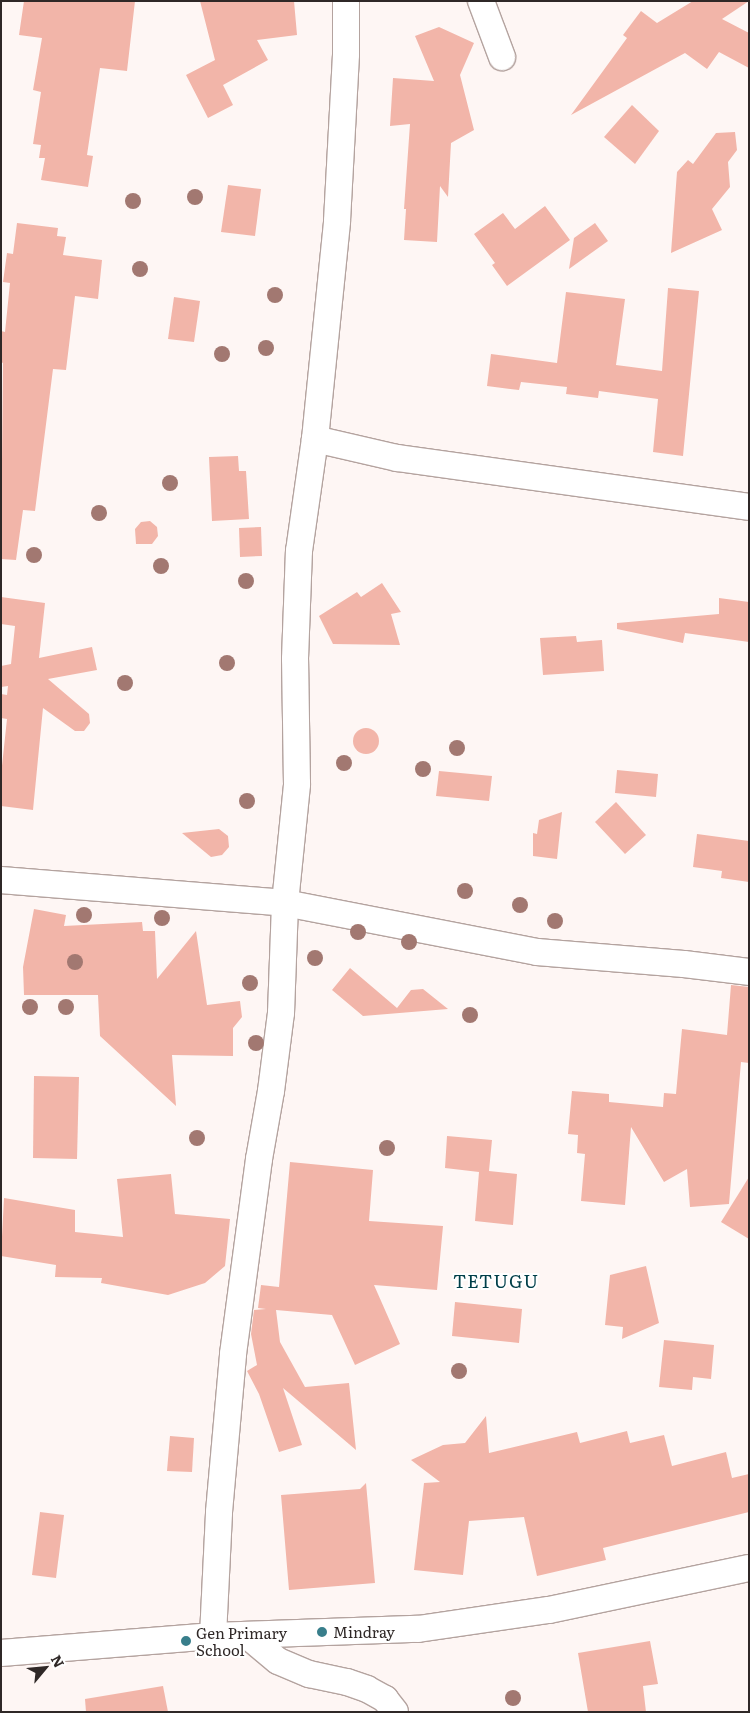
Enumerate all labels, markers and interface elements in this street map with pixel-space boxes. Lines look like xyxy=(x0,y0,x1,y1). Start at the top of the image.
district label: TETUGU xyxy=(452,1270,540,1292)
place label: Gen Primary School xyxy=(196,1623,287,1658)
place label: Mindray xyxy=(333,1623,395,1641)
marker: Mindray xyxy=(315,1625,329,1639)
marker: Gen Primary School xyxy=(180,1635,192,1647)
north arrow xyxy=(20,1643,70,1693)
text: N xyxy=(47,1651,70,1671)

